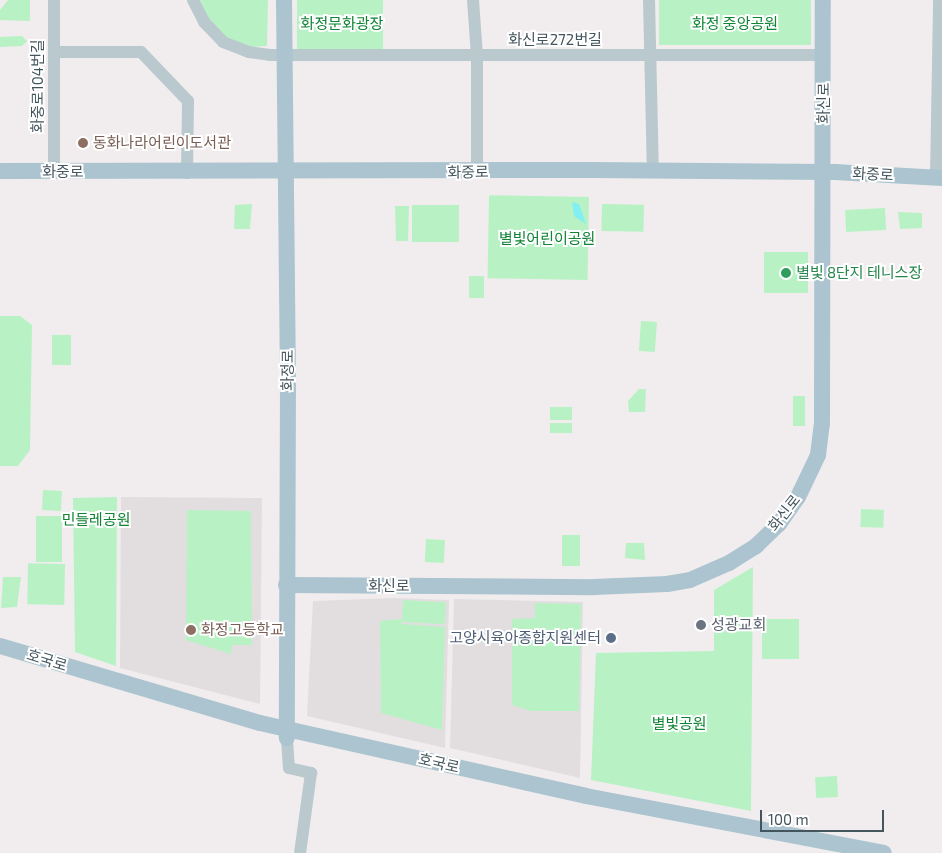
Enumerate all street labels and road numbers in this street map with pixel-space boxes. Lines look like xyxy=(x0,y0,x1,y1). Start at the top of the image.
street label: 화신로272번길 xyxy=(508,31,602,49)
street label: 화중로104번길 xyxy=(29,39,47,133)
street label: 화신로 xyxy=(815,82,833,124)
street label: 화중로 xyxy=(42,163,84,181)
street label: 화중로 xyxy=(447,163,489,181)
street label: 화중로 xyxy=(852,164,894,184)
street label: 화정로 xyxy=(279,349,297,391)
street label: 화신로 xyxy=(764,491,804,535)
street label: 화신로 xyxy=(368,577,410,595)
street label: 호국로 xyxy=(25,645,69,675)
street label: 호국로 xyxy=(417,750,461,776)

